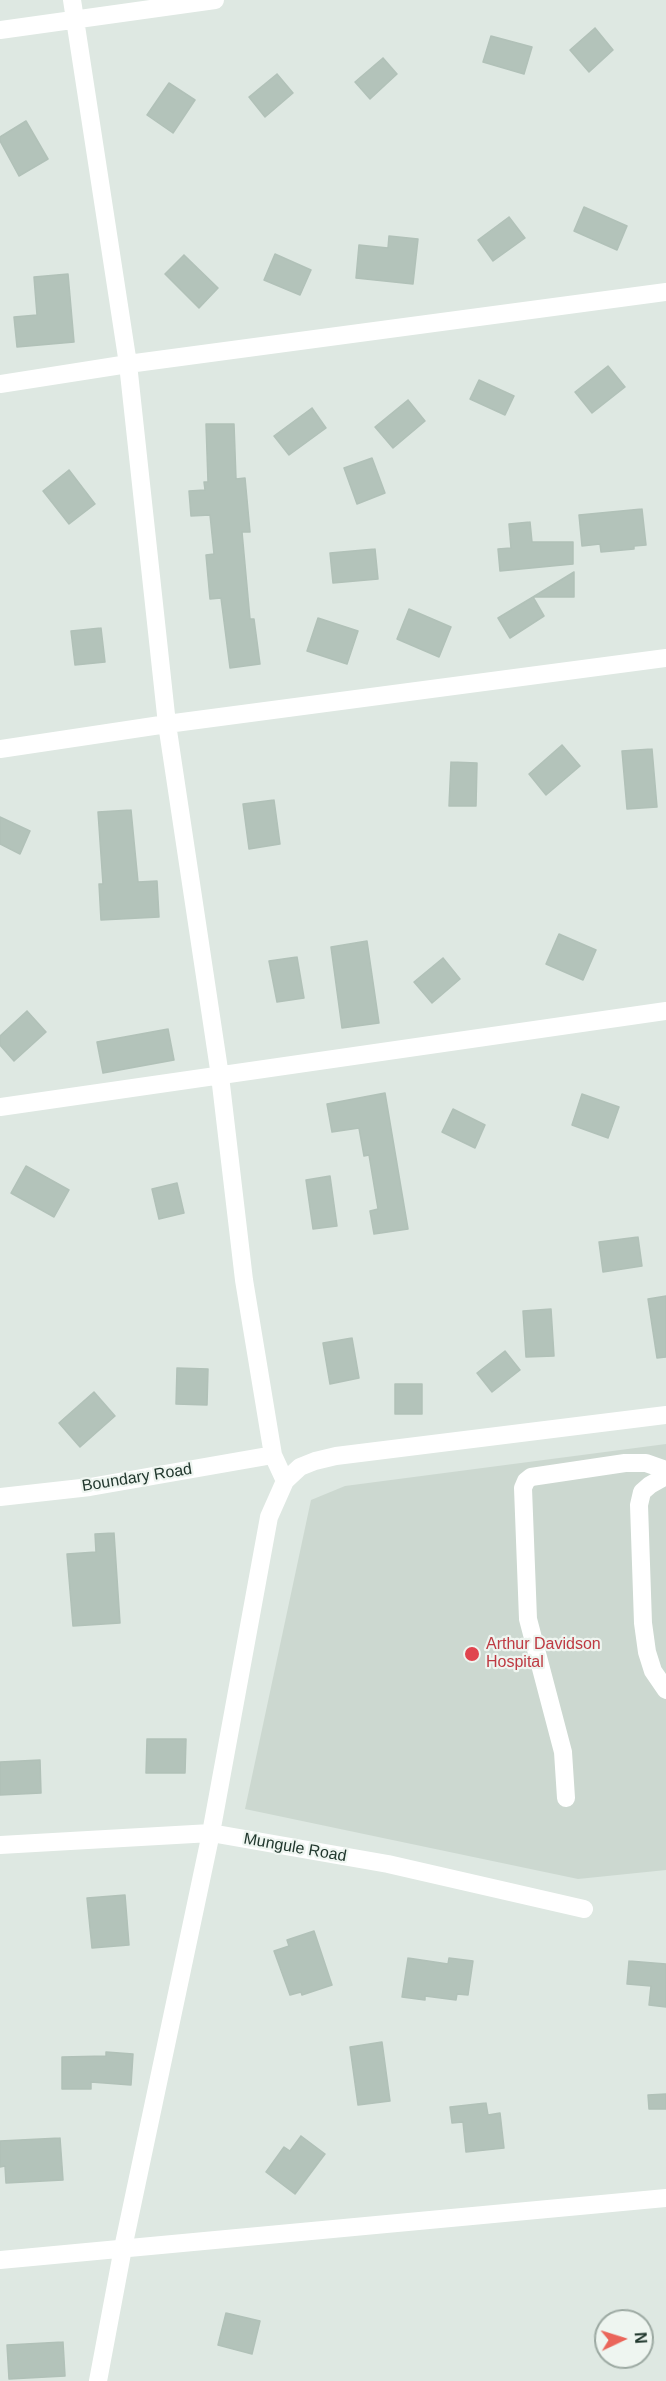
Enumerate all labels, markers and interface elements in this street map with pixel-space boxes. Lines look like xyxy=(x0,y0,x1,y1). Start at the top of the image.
street label: Boundary Road xyxy=(81,1460,193,1496)
place label: Arthur Davidson Hospital xyxy=(486,1635,601,1673)
marker: Arthur Davidson Hospital xyxy=(463,1645,481,1663)
street label: Mungule Road xyxy=(242,1830,348,1866)
north arrow xyxy=(594,2309,654,2369)
text: N xyxy=(632,2331,649,2344)

